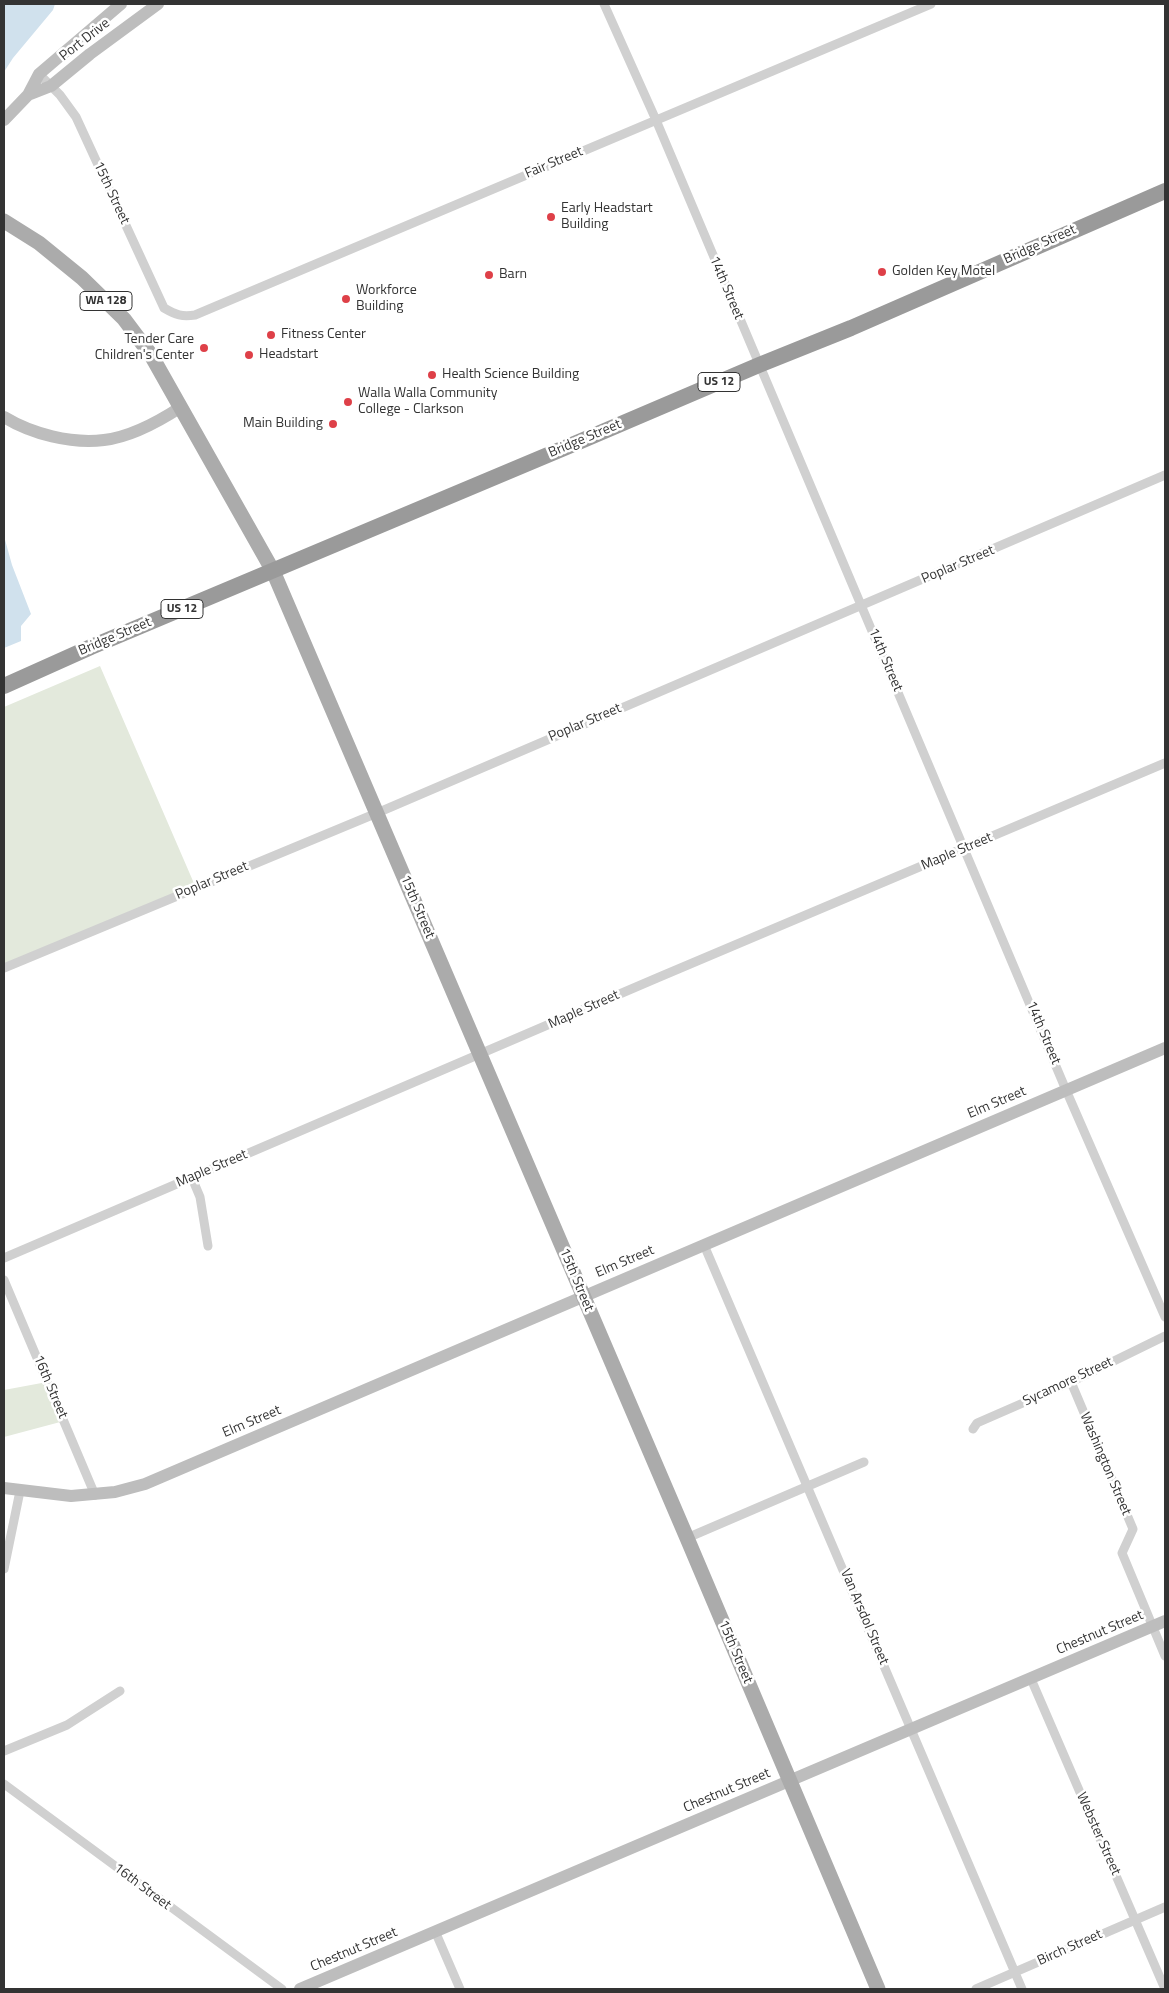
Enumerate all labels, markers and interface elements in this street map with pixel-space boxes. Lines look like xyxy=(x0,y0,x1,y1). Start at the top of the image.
street label: Port Drive xyxy=(57,15,113,65)
street label: Fair Street xyxy=(523,143,585,183)
street label: 15th Street xyxy=(89,159,133,227)
place label: Early Headstart Building xyxy=(561,201,653,233)
marker: Early Headstart Building xyxy=(545,211,557,223)
street label: Bridge Street xyxy=(1001,222,1079,268)
street label: 14th Street xyxy=(705,254,747,322)
place label: Golden Key Motel xyxy=(892,264,995,280)
marker: Golden Key Motel xyxy=(876,266,888,278)
place label: Barn xyxy=(499,267,527,283)
marker: Barn xyxy=(483,269,495,281)
place label: Workforce Building xyxy=(356,283,417,316)
road number: WA 128 xyxy=(80,292,132,310)
marker: Workforce Building xyxy=(340,293,352,305)
place label: Fitness Center xyxy=(281,327,366,343)
marker: Fitness Center xyxy=(265,329,277,341)
place label: Tender Care Children's Center xyxy=(95,332,194,364)
marker: Tender Care Children's Center xyxy=(198,342,210,354)
place label: Headstart xyxy=(259,347,318,363)
marker: Headstart xyxy=(243,349,255,361)
place label: Health Science Building xyxy=(442,367,579,383)
marker: Health Science Building xyxy=(426,369,438,381)
road number: US 12 xyxy=(698,372,740,392)
place label: Walla Walla Community College - Clarkson xyxy=(358,386,498,418)
marker: Walla Walla Community College - Clarkson xyxy=(342,396,354,408)
place label: Main Building xyxy=(243,416,323,432)
street label: Bridge Street xyxy=(546,416,624,462)
marker: Main Building xyxy=(327,418,339,430)
street label: Poplar Street xyxy=(919,542,997,588)
road number: US 12 xyxy=(161,600,203,618)
street label: Bridge Street xyxy=(76,614,154,660)
street label: 14th Street xyxy=(864,626,906,694)
street label: Poplar Street xyxy=(546,700,624,746)
street label: Maple Street xyxy=(919,829,995,875)
street label: Poplar Street xyxy=(173,858,251,904)
street label: 15th Street xyxy=(396,873,438,941)
street label: Maple Street xyxy=(546,987,622,1033)
street label: 14th Street xyxy=(1022,999,1064,1067)
street label: Elm Street xyxy=(965,1083,1029,1123)
street label: Maple Street xyxy=(174,1146,250,1192)
street label: Elm Street xyxy=(593,1242,657,1282)
street label: 15th Street xyxy=(555,1246,597,1314)
street label: 16th Street xyxy=(29,1353,71,1421)
street label: Sycamore Street xyxy=(1020,1354,1116,1410)
street label: Elm Street xyxy=(220,1402,284,1442)
street label: Washington Street xyxy=(1076,1410,1134,1518)
street label: Van Arsdol Street xyxy=(836,1567,892,1667)
street label: Chestnut Street xyxy=(1054,1607,1146,1659)
street label: 15th Street xyxy=(714,1618,756,1686)
street label: Chestnut Street xyxy=(681,1765,773,1817)
street label: Webster Street xyxy=(1072,1790,1124,1878)
street label: 16th Street xyxy=(110,1860,174,1914)
street label: Chestnut Street xyxy=(308,1924,400,1976)
street label: Birch Street xyxy=(1035,1926,1105,1970)

